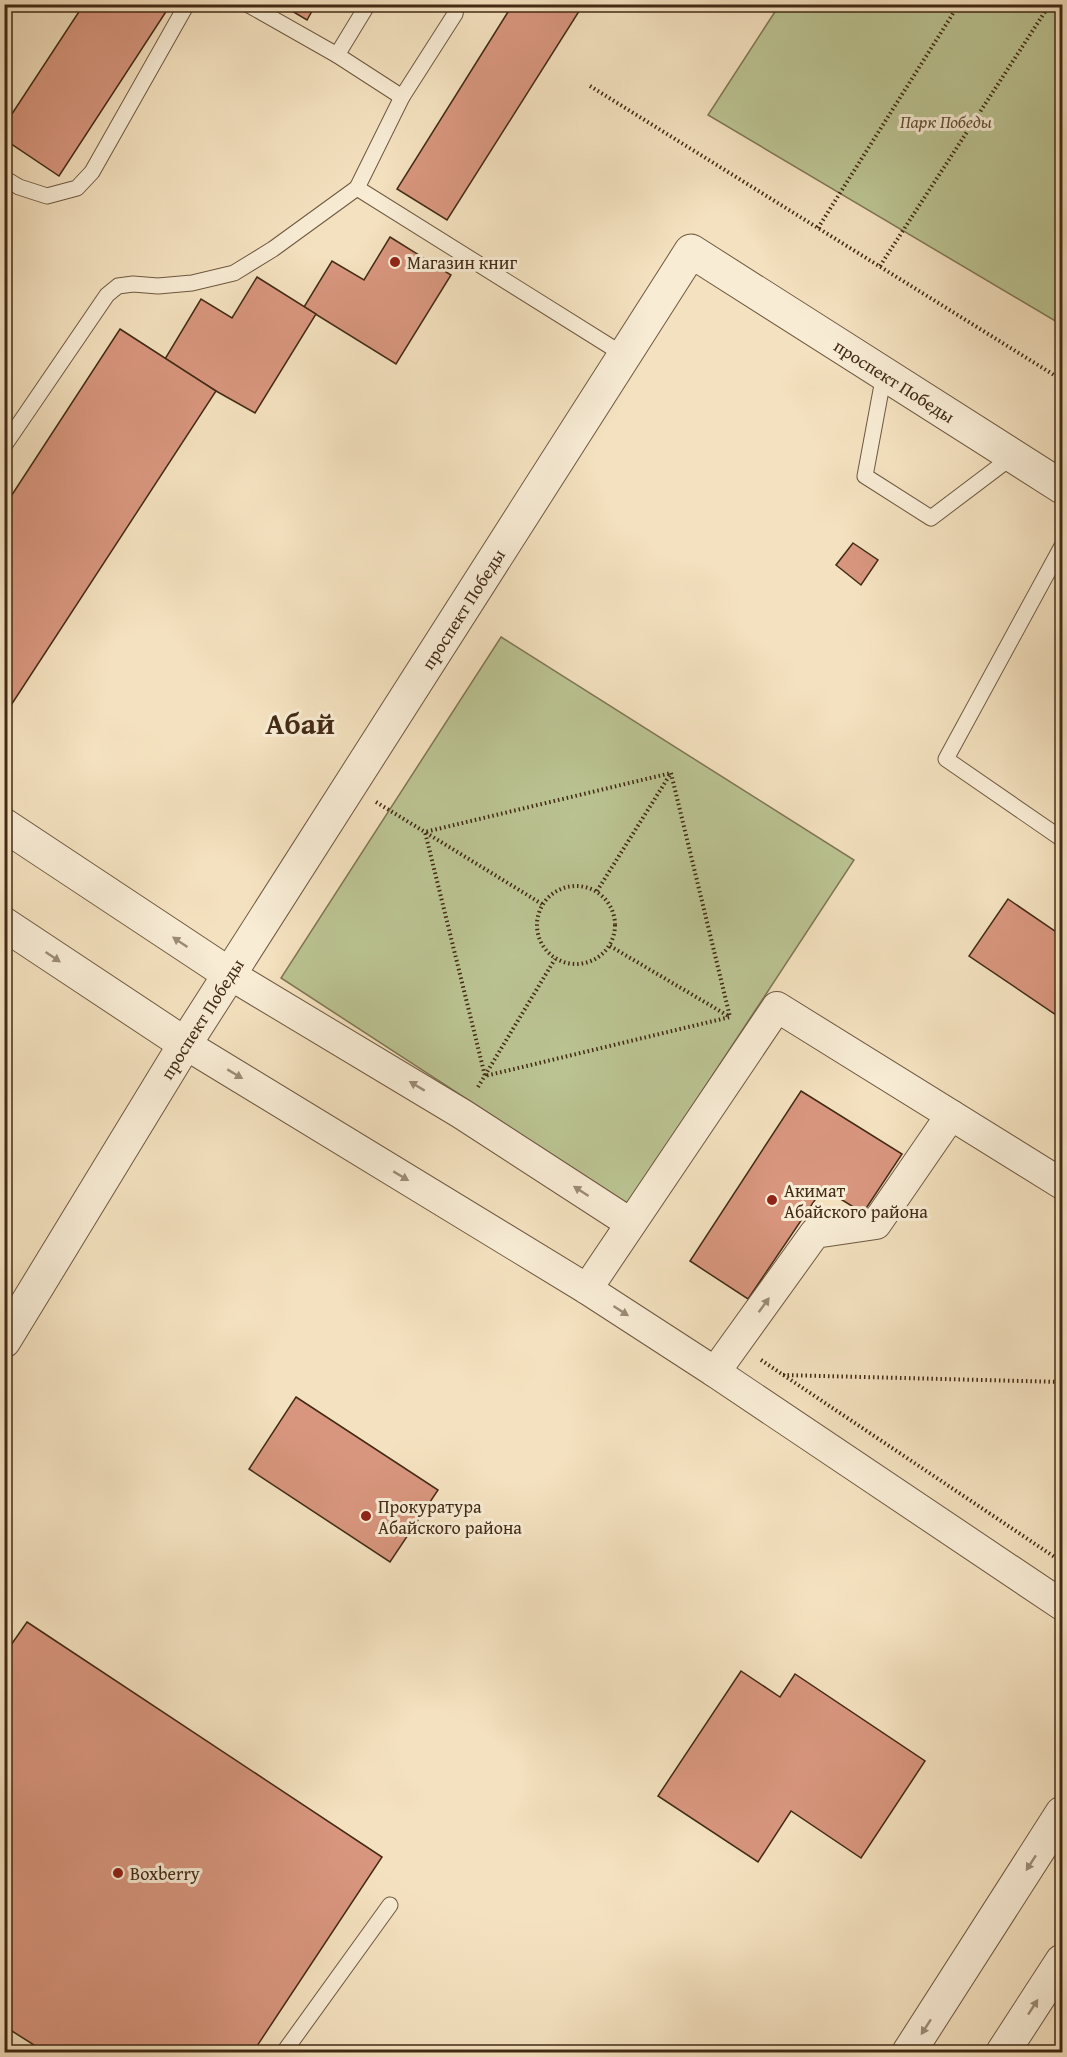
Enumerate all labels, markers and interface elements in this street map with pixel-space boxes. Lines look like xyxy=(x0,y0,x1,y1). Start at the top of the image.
park label: Парк Победы xyxy=(900,108,992,135)
place label: Магазин книг xyxy=(407,249,517,276)
marker: Магазин книг xyxy=(388,255,402,269)
street label: проспект Победы xyxy=(829,332,961,429)
street label: проспект Победы xyxy=(414,543,512,675)
district label: Абай xyxy=(265,701,335,745)
one-way arrow xyxy=(172,936,189,947)
one-way arrow xyxy=(45,951,62,962)
street label: проспект Победы xyxy=(153,953,250,1084)
one-way arrow xyxy=(227,1069,243,1080)
one-way arrow xyxy=(409,1081,425,1092)
one-way arrow xyxy=(393,1170,409,1181)
place label: Акимат Абайского района xyxy=(784,1177,928,1225)
one-way arrow xyxy=(573,1186,589,1197)
marker: Акимат Абайского района xyxy=(765,1193,779,1207)
one-way arrow xyxy=(758,1297,770,1313)
one-way arrow xyxy=(613,1305,629,1316)
place label: Прокуратура Абайского района xyxy=(378,1493,522,1541)
marker: Прокуратура Абайского района xyxy=(359,1509,373,1523)
one-way arrow xyxy=(1025,1854,1037,1870)
place label: Boxberry xyxy=(130,1860,200,1887)
marker: Boxberry xyxy=(111,1866,125,1880)
one-way arrow xyxy=(1027,1998,1038,2015)
one-way arrow xyxy=(920,2019,931,2035)

